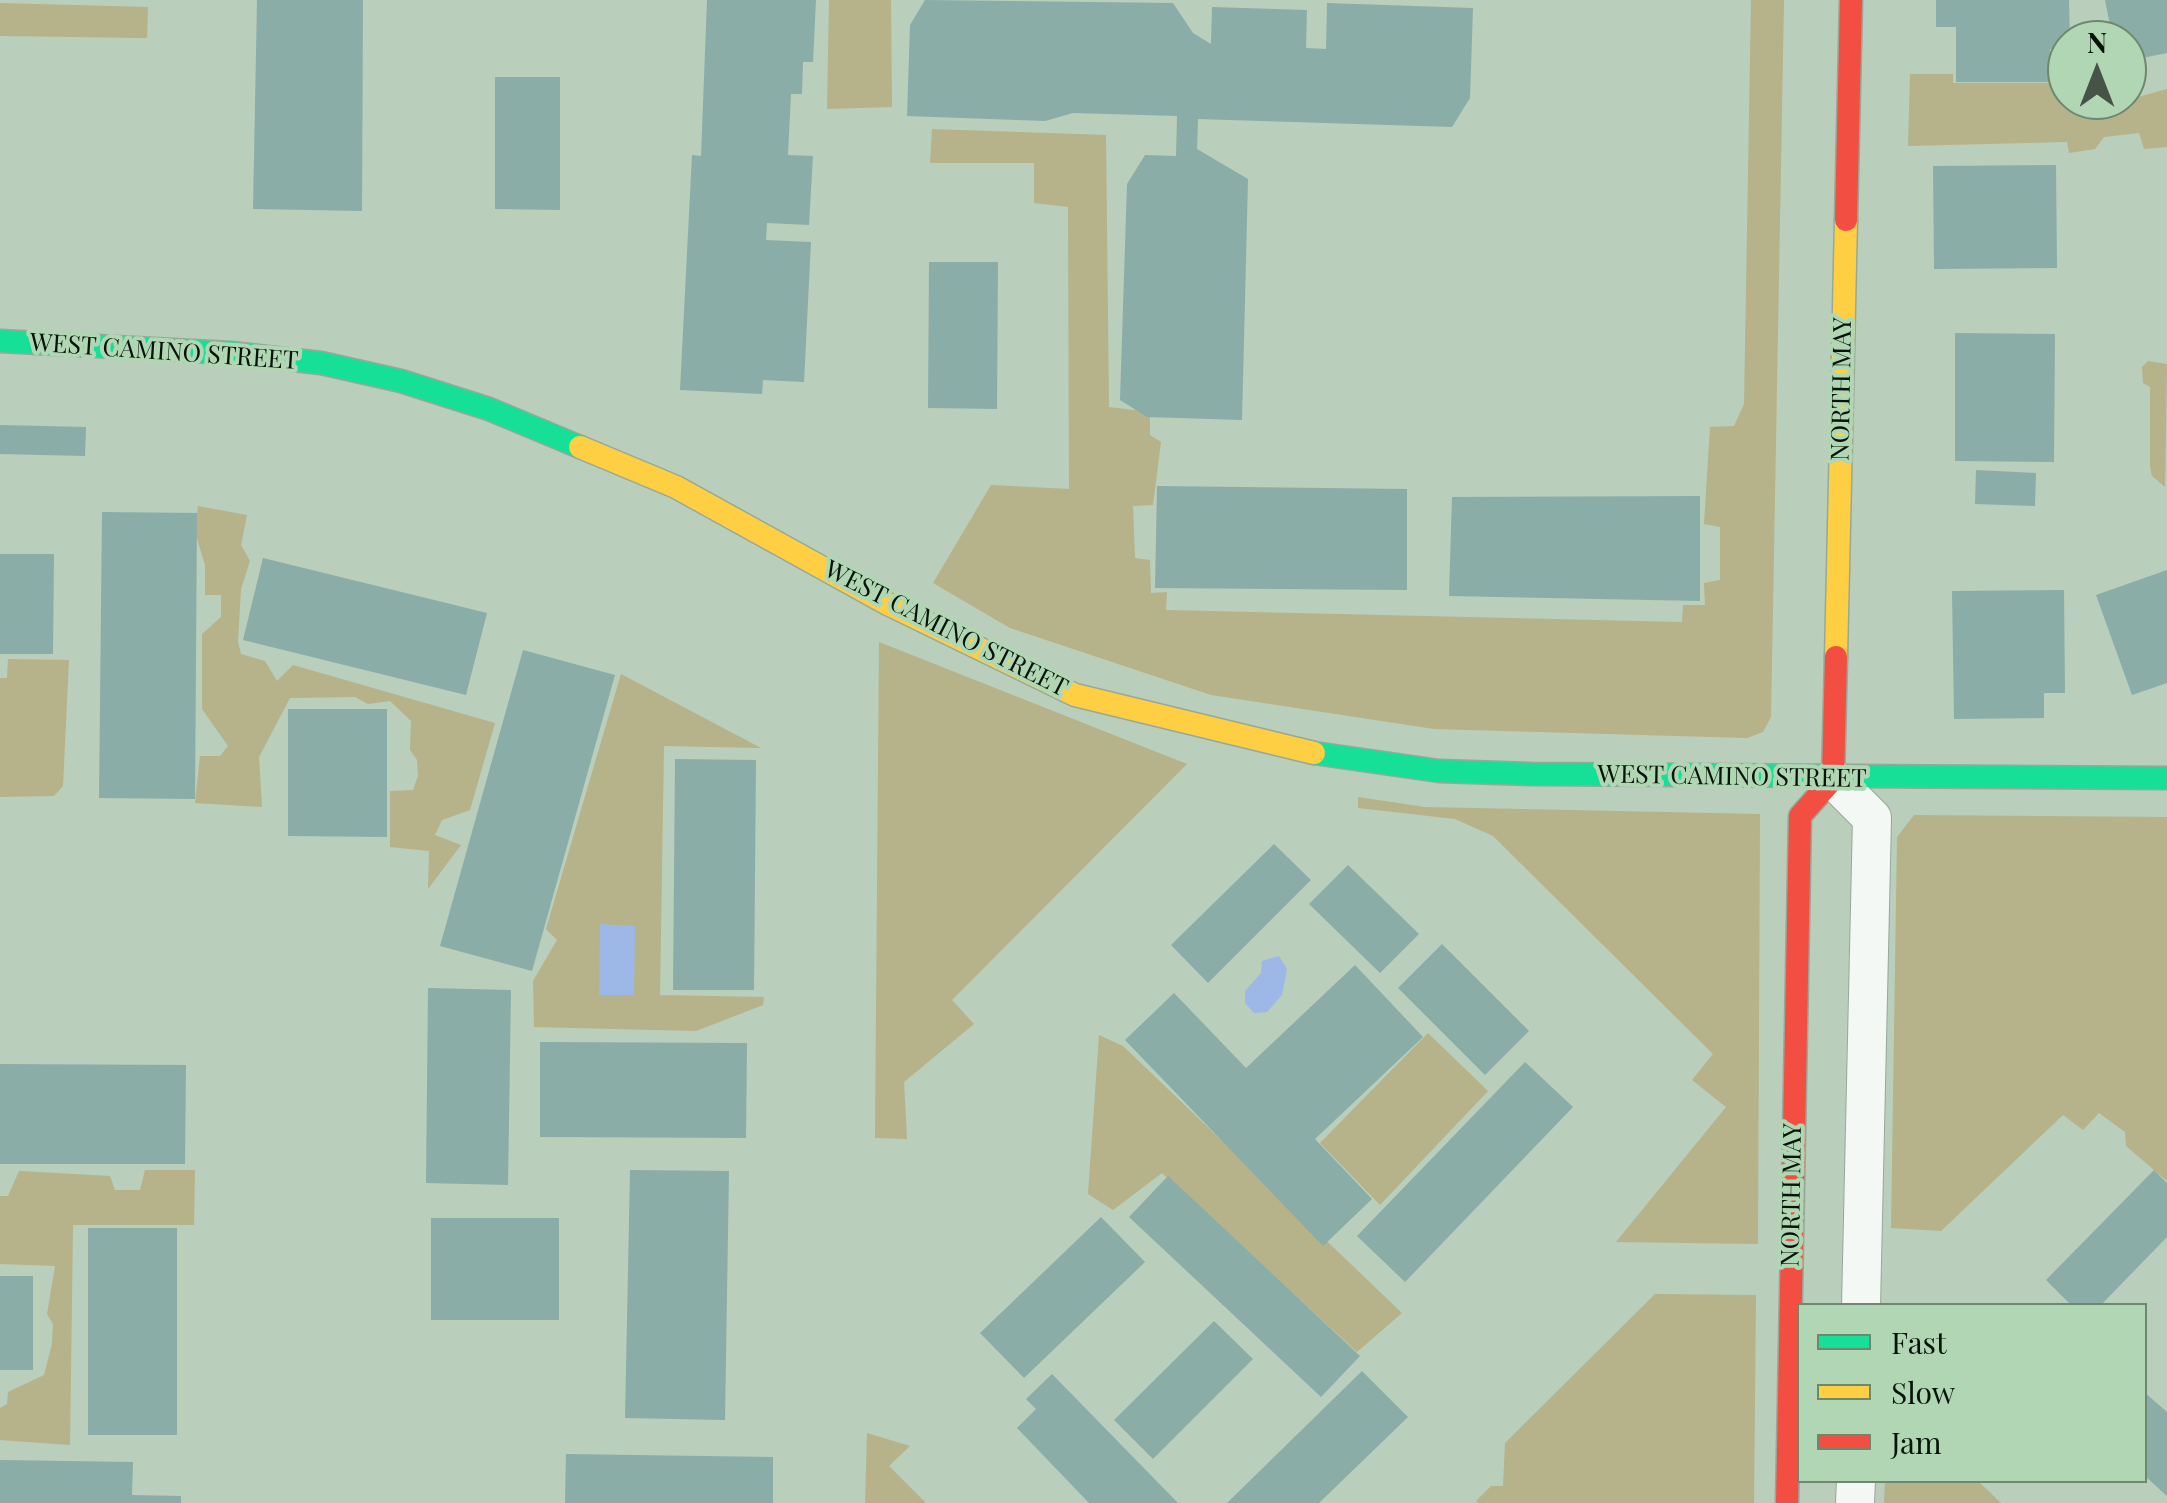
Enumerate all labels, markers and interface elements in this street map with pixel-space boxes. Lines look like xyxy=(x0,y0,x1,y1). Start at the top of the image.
north arrow xyxy=(2047,20,2147,120)
text: N xyxy=(2087,23,2107,60)
street label: NORTH MAY xyxy=(1826,317,1858,461)
street label: WEST CAMINO STREET xyxy=(29,328,299,376)
street label: WEST CAMINO STREET xyxy=(819,555,1073,703)
street label: WEST CAMINO STREET xyxy=(1597,760,1867,794)
street label: NORTH MAY xyxy=(1776,1123,1808,1267)
legend xyxy=(1797,1303,2147,1483)
text: Fast xyxy=(1891,1322,1947,1362)
text: Slow xyxy=(1891,1372,1955,1412)
text: Jam xyxy=(1891,1422,1942,1462)

